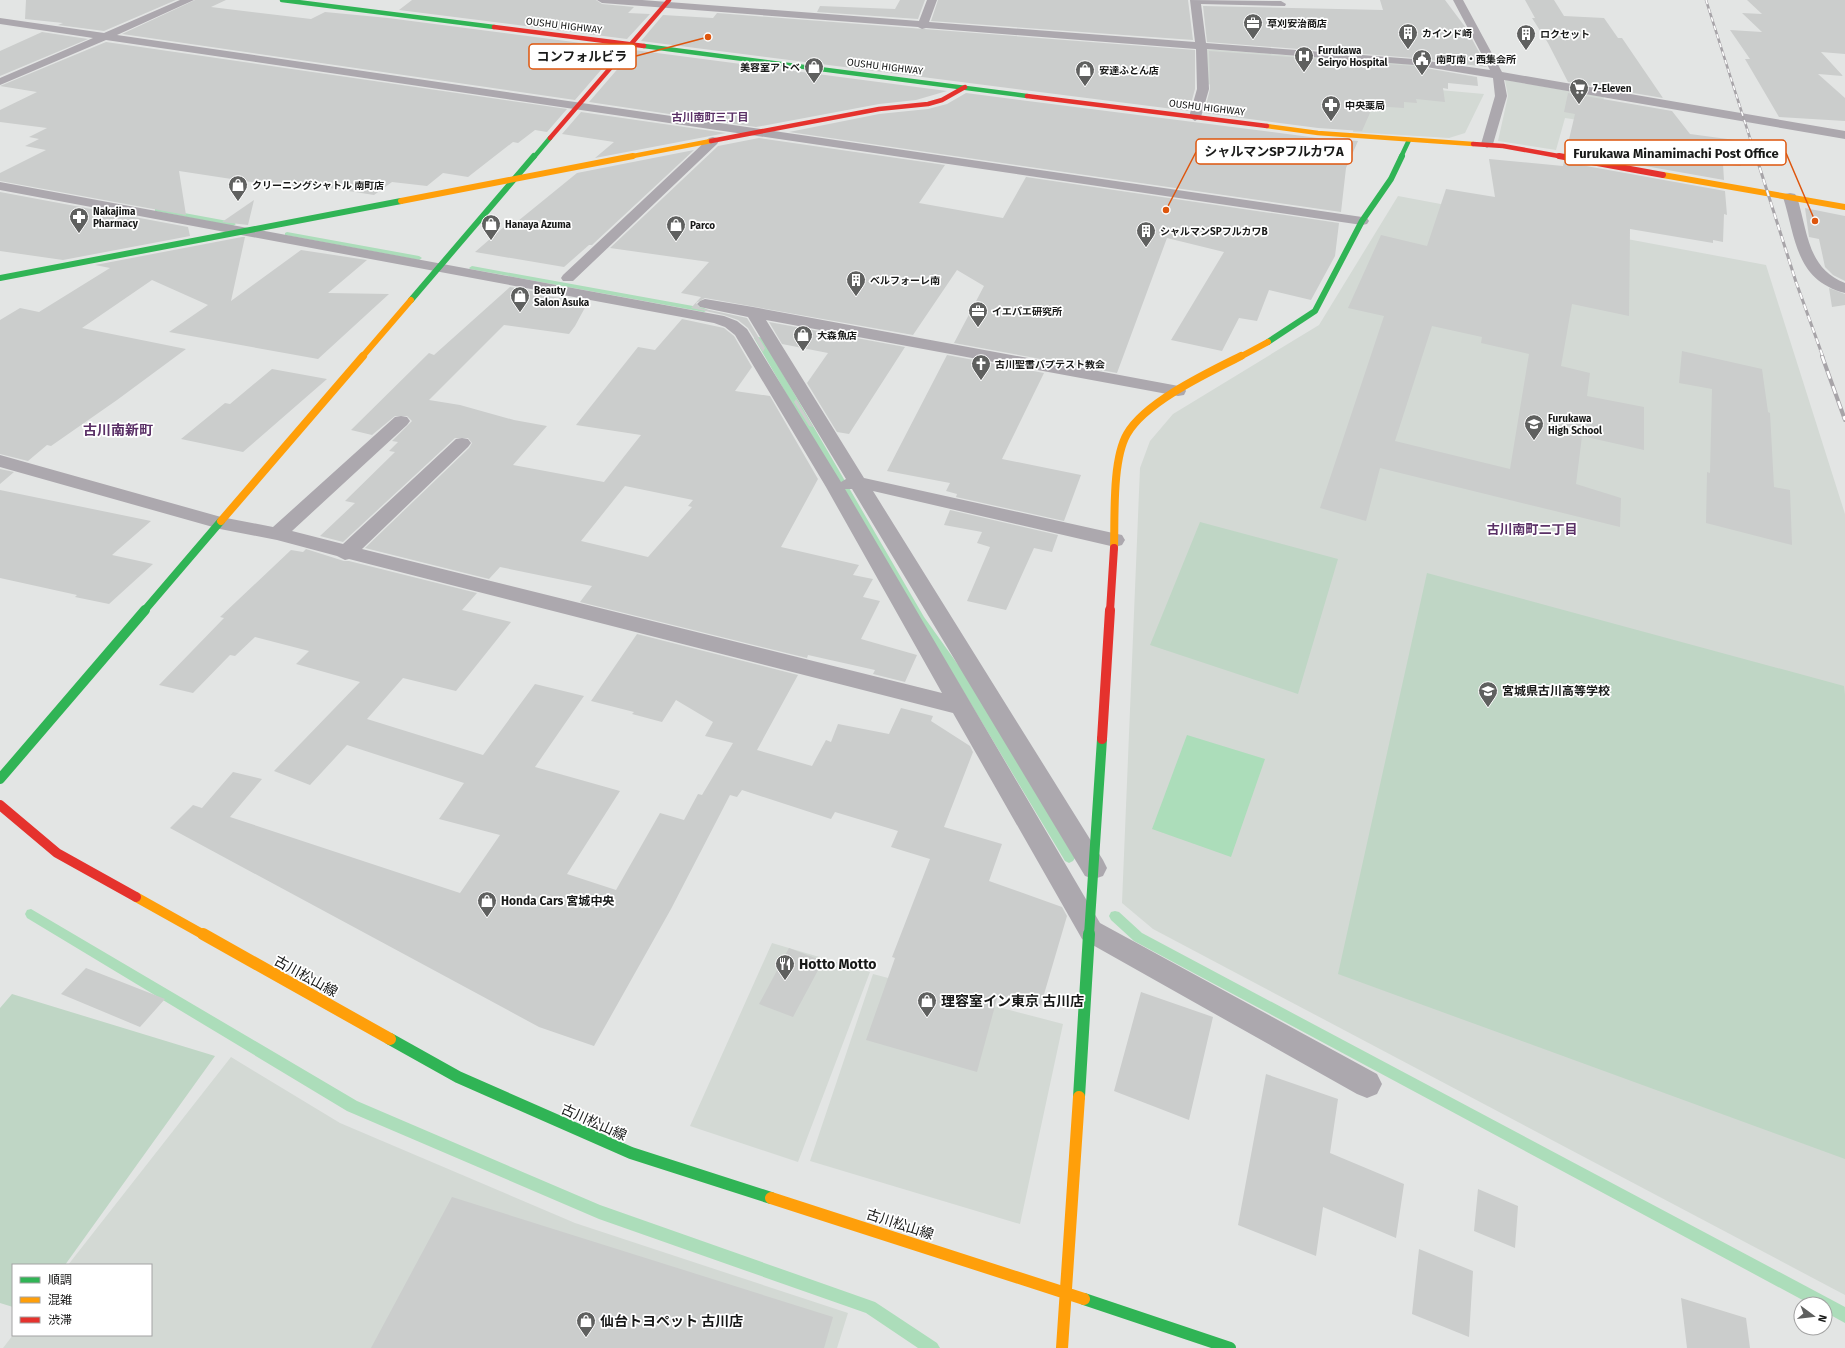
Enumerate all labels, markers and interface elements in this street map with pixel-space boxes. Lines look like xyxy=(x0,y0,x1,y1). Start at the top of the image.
office icon: 草刈安治商店 xyxy=(1242,12,1264,40)
street label: OUSHU HIGHWAY xyxy=(525,15,603,37)
place label: 草刈安治商店 xyxy=(1267,18,1327,30)
building icon: カインド崎 xyxy=(1397,22,1419,50)
building icon: ロクセット xyxy=(1515,23,1537,51)
place label: カインド崎 xyxy=(1422,28,1472,40)
place label: ロクセット xyxy=(1540,29,1590,41)
callout: コンフォルビラ xyxy=(529,44,636,69)
hospital icon: Furukawa Seiryo Hospital xyxy=(1293,45,1315,73)
place label: Furukawa Seiryo Hospital xyxy=(1318,45,1388,69)
public building icon: 南町南・西集会所 xyxy=(1411,48,1433,76)
text: コンフォルビラ xyxy=(537,49,627,64)
place label: 南町南・西集会所 xyxy=(1436,54,1516,66)
shop icon: 美容室アトベ xyxy=(803,56,825,84)
street label: OUSHU HIGHWAY xyxy=(846,56,924,78)
shop icon: 安達ふとん店 xyxy=(1074,59,1096,87)
place label: 美容室アトベ xyxy=(740,62,800,74)
place label: 安達ふとん店 xyxy=(1099,65,1159,77)
supermarket icon: 7-Eleven xyxy=(1568,77,1590,105)
place label: 7-Eleven xyxy=(1593,83,1632,95)
pharmacy icon: 中央薬局 xyxy=(1320,94,1342,122)
street label: OUSHU HIGHWAY xyxy=(1168,97,1246,119)
place label: 中央薬局 xyxy=(1345,100,1385,112)
district label: 古川南町三丁目 xyxy=(672,111,749,124)
callout: シャルマンSPフルカワA xyxy=(1196,139,1352,164)
callout: Furukawa Minamimachi Post Office xyxy=(1565,140,1786,165)
text: シャルマンSPフルカワA xyxy=(1204,144,1344,159)
text: Furukawa Minamimachi Post Office xyxy=(1573,146,1779,161)
shop icon: クリーニングシャトル 南町店 xyxy=(227,174,249,202)
place label: クリーニングシャトル 南町店 xyxy=(252,180,384,192)
pharmacy icon: Nakajima Pharmacy xyxy=(68,206,90,234)
place label: Nakajima Pharmacy xyxy=(93,206,139,230)
shop icon: Hanaya Azuma xyxy=(480,213,502,241)
shop icon: Parco xyxy=(665,214,687,242)
place label: Hanaya Azuma xyxy=(505,219,572,231)
place label: Parco xyxy=(690,220,715,232)
building icon: シャルマンSPフルカワB xyxy=(1135,220,1157,248)
place label: シャルマンSPフルカワB xyxy=(1160,226,1268,238)
building icon: ベルフォーレ南 xyxy=(845,269,867,297)
place label: ベルフォーレ南 xyxy=(870,275,940,287)
shop icon: Beauty Salon Asuka xyxy=(509,285,531,313)
place label: Beauty Salon Asuka xyxy=(534,285,590,309)
office icon: イエバエ研究所 xyxy=(967,300,989,328)
place label: イエバエ研究所 xyxy=(992,306,1062,318)
shop icon: 大森魚店 xyxy=(792,324,814,352)
place label: 大森魚店 xyxy=(817,330,857,342)
church icon: 古川聖書バプテスト教会 xyxy=(970,353,992,381)
place label: 古川聖書バプテスト教会 xyxy=(995,359,1105,371)
school or university icon: Furukawa High School xyxy=(1523,413,1545,441)
place label: Furukawa High School xyxy=(1548,413,1602,437)
district label: 古川南新町 xyxy=(83,422,153,439)
district label: 古川南町二丁目 xyxy=(1486,522,1578,537)
school or university icon: 宮城県古川高等学校 xyxy=(1477,680,1499,708)
place label: 宮城県古川高等学校 xyxy=(1502,684,1610,698)
shop icon: Honda Cars 宮城中央 xyxy=(476,890,498,918)
place label: Honda Cars 宮城中央 xyxy=(501,894,614,908)
street label: 古川松山線 xyxy=(271,952,340,1001)
restaurant icon: Hotto Motto xyxy=(774,953,796,981)
place label: Hotto Motto xyxy=(799,956,876,973)
shop icon: 理容室イン東京 古川店 xyxy=(916,990,938,1018)
place label: 理容室イン東京 古川店 xyxy=(941,993,1084,1010)
street label: 古川松山線 xyxy=(558,1100,629,1144)
street label: 古川松山線 xyxy=(864,1206,936,1243)
legend xyxy=(12,1264,152,1336)
text: 順調 xyxy=(48,1273,72,1287)
text: 混雑 xyxy=(48,1293,72,1307)
north arrow xyxy=(1793,1296,1833,1336)
shop icon: 仙台トヨペット 古川店 xyxy=(575,1310,597,1338)
text: 渋滞 xyxy=(48,1313,72,1327)
place label: 仙台トヨペット 古川店 xyxy=(600,1313,743,1330)
text: N xyxy=(1815,1313,1829,1324)

